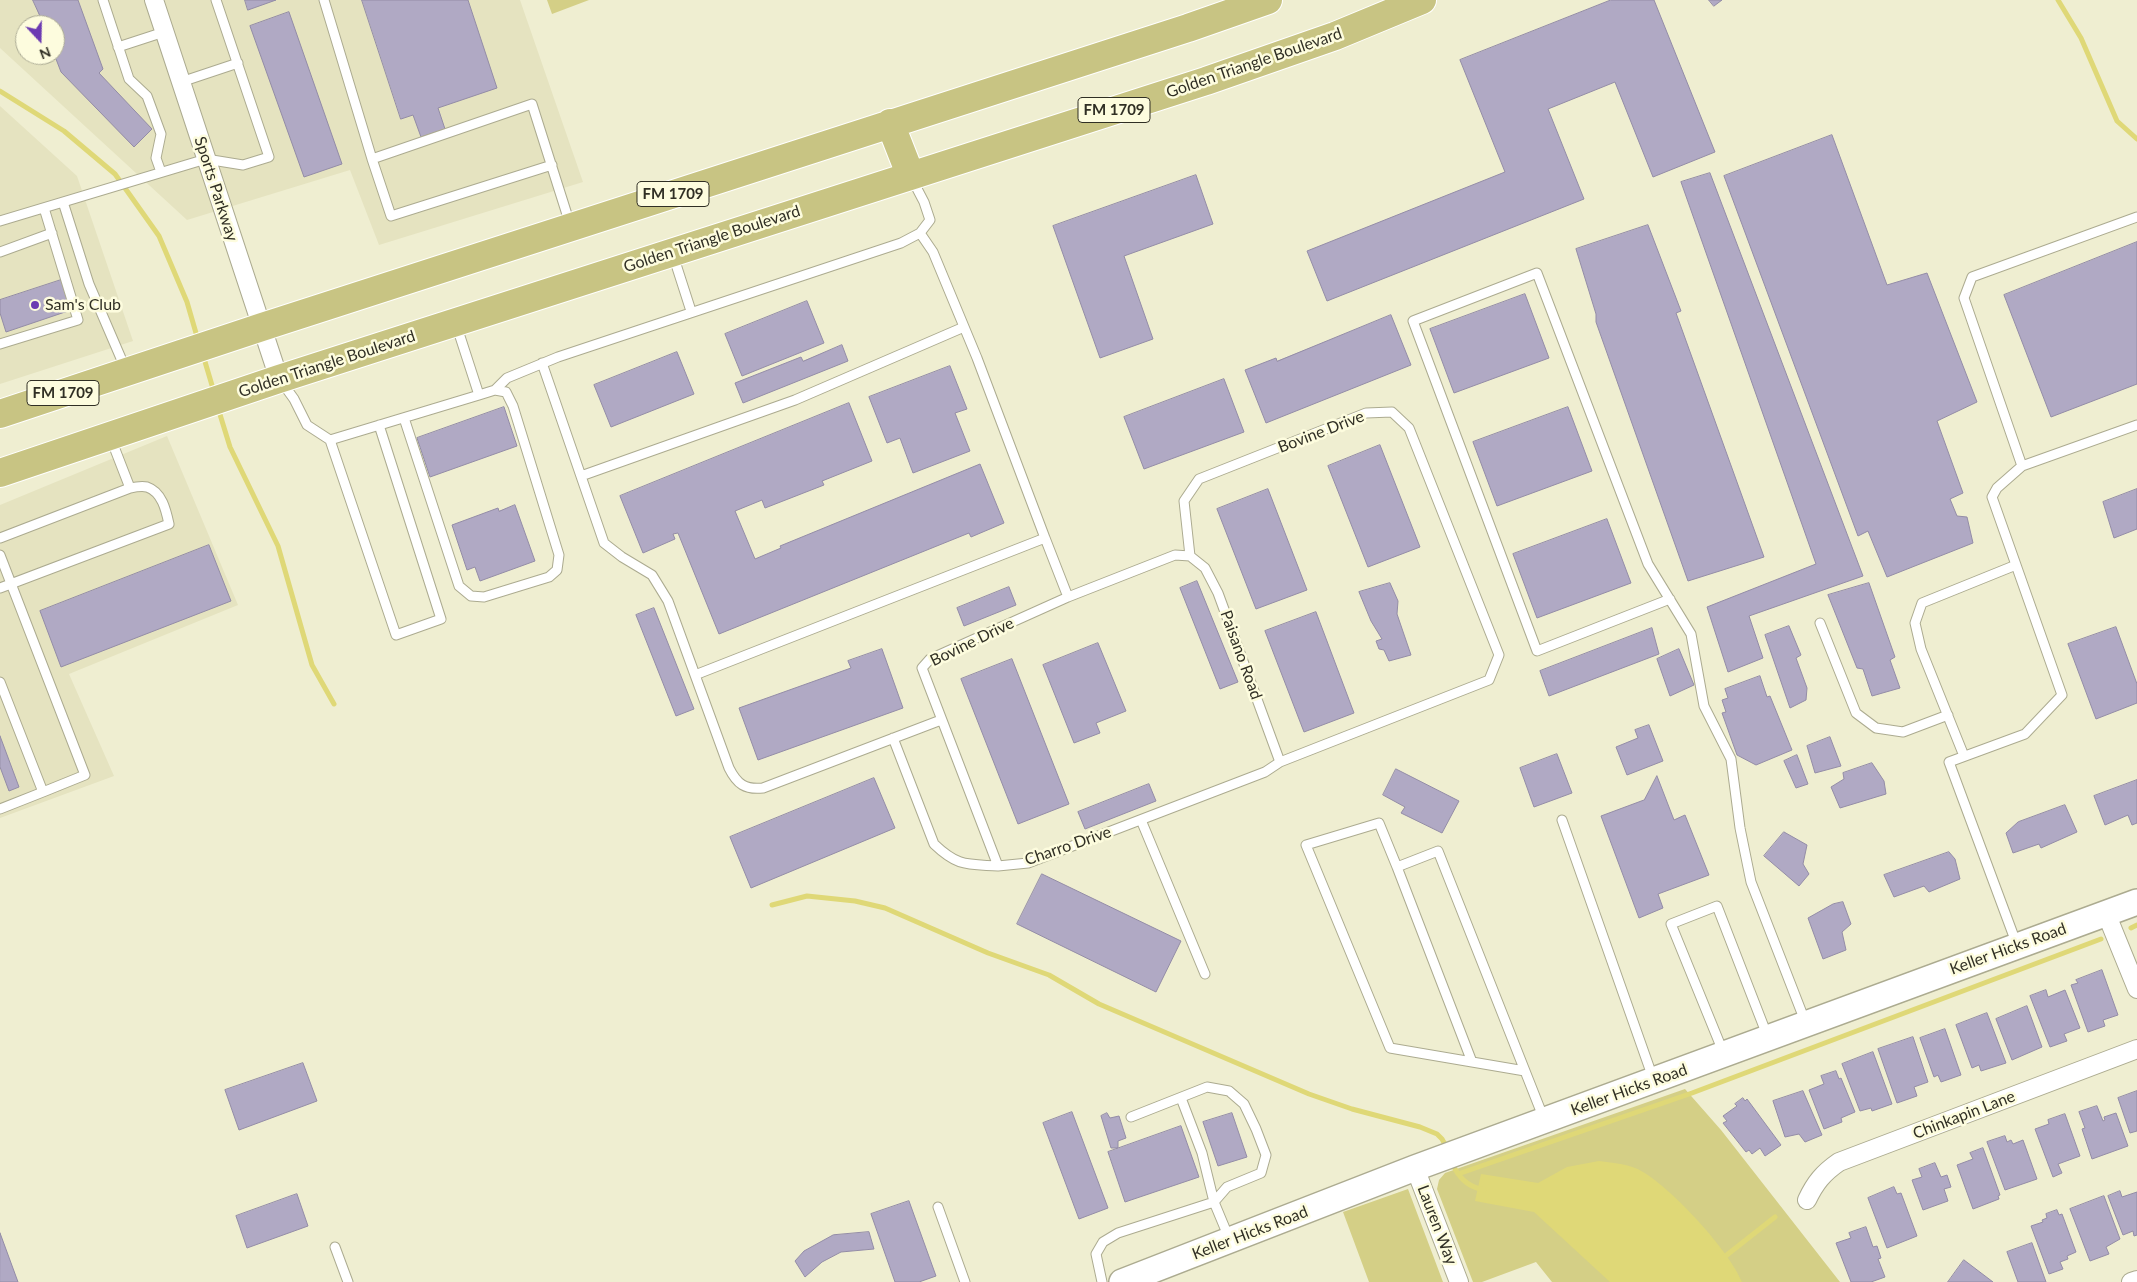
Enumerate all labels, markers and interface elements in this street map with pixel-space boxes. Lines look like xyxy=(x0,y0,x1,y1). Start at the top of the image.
north arrow xyxy=(15,15,65,65)
street label: Golden Triangle Boulevard xyxy=(1164,24,1344,102)
text: N xyxy=(37,44,53,63)
road number: FM 1709 xyxy=(1078,98,1150,122)
street label: Sports Parkway xyxy=(190,134,242,244)
road number: FM 1709 xyxy=(637,182,709,206)
street label: Golden Triangle Boulevard xyxy=(621,201,803,277)
place label: Sam's Club xyxy=(45,295,121,315)
marker: Sam's Club xyxy=(29,299,41,311)
street label: Golden Triangle Boulevard xyxy=(236,326,418,402)
road number: FM 1709 xyxy=(27,380,99,406)
street label: Bovine Drive xyxy=(1275,407,1367,457)
street label: Paisano Road xyxy=(1216,608,1266,702)
street label: Bovine Drive xyxy=(927,613,1017,671)
street label: Charro Drive xyxy=(1022,822,1114,870)
street label: Keller Hicks Road xyxy=(1947,919,2069,979)
street label: Keller Hicks Road xyxy=(1568,1060,1690,1120)
street label: Chinkapin Lane xyxy=(1910,1087,2018,1143)
street label: Lauren Way xyxy=(1413,1182,1461,1268)
street label: Keller Hicks Road xyxy=(1189,1202,1311,1264)

